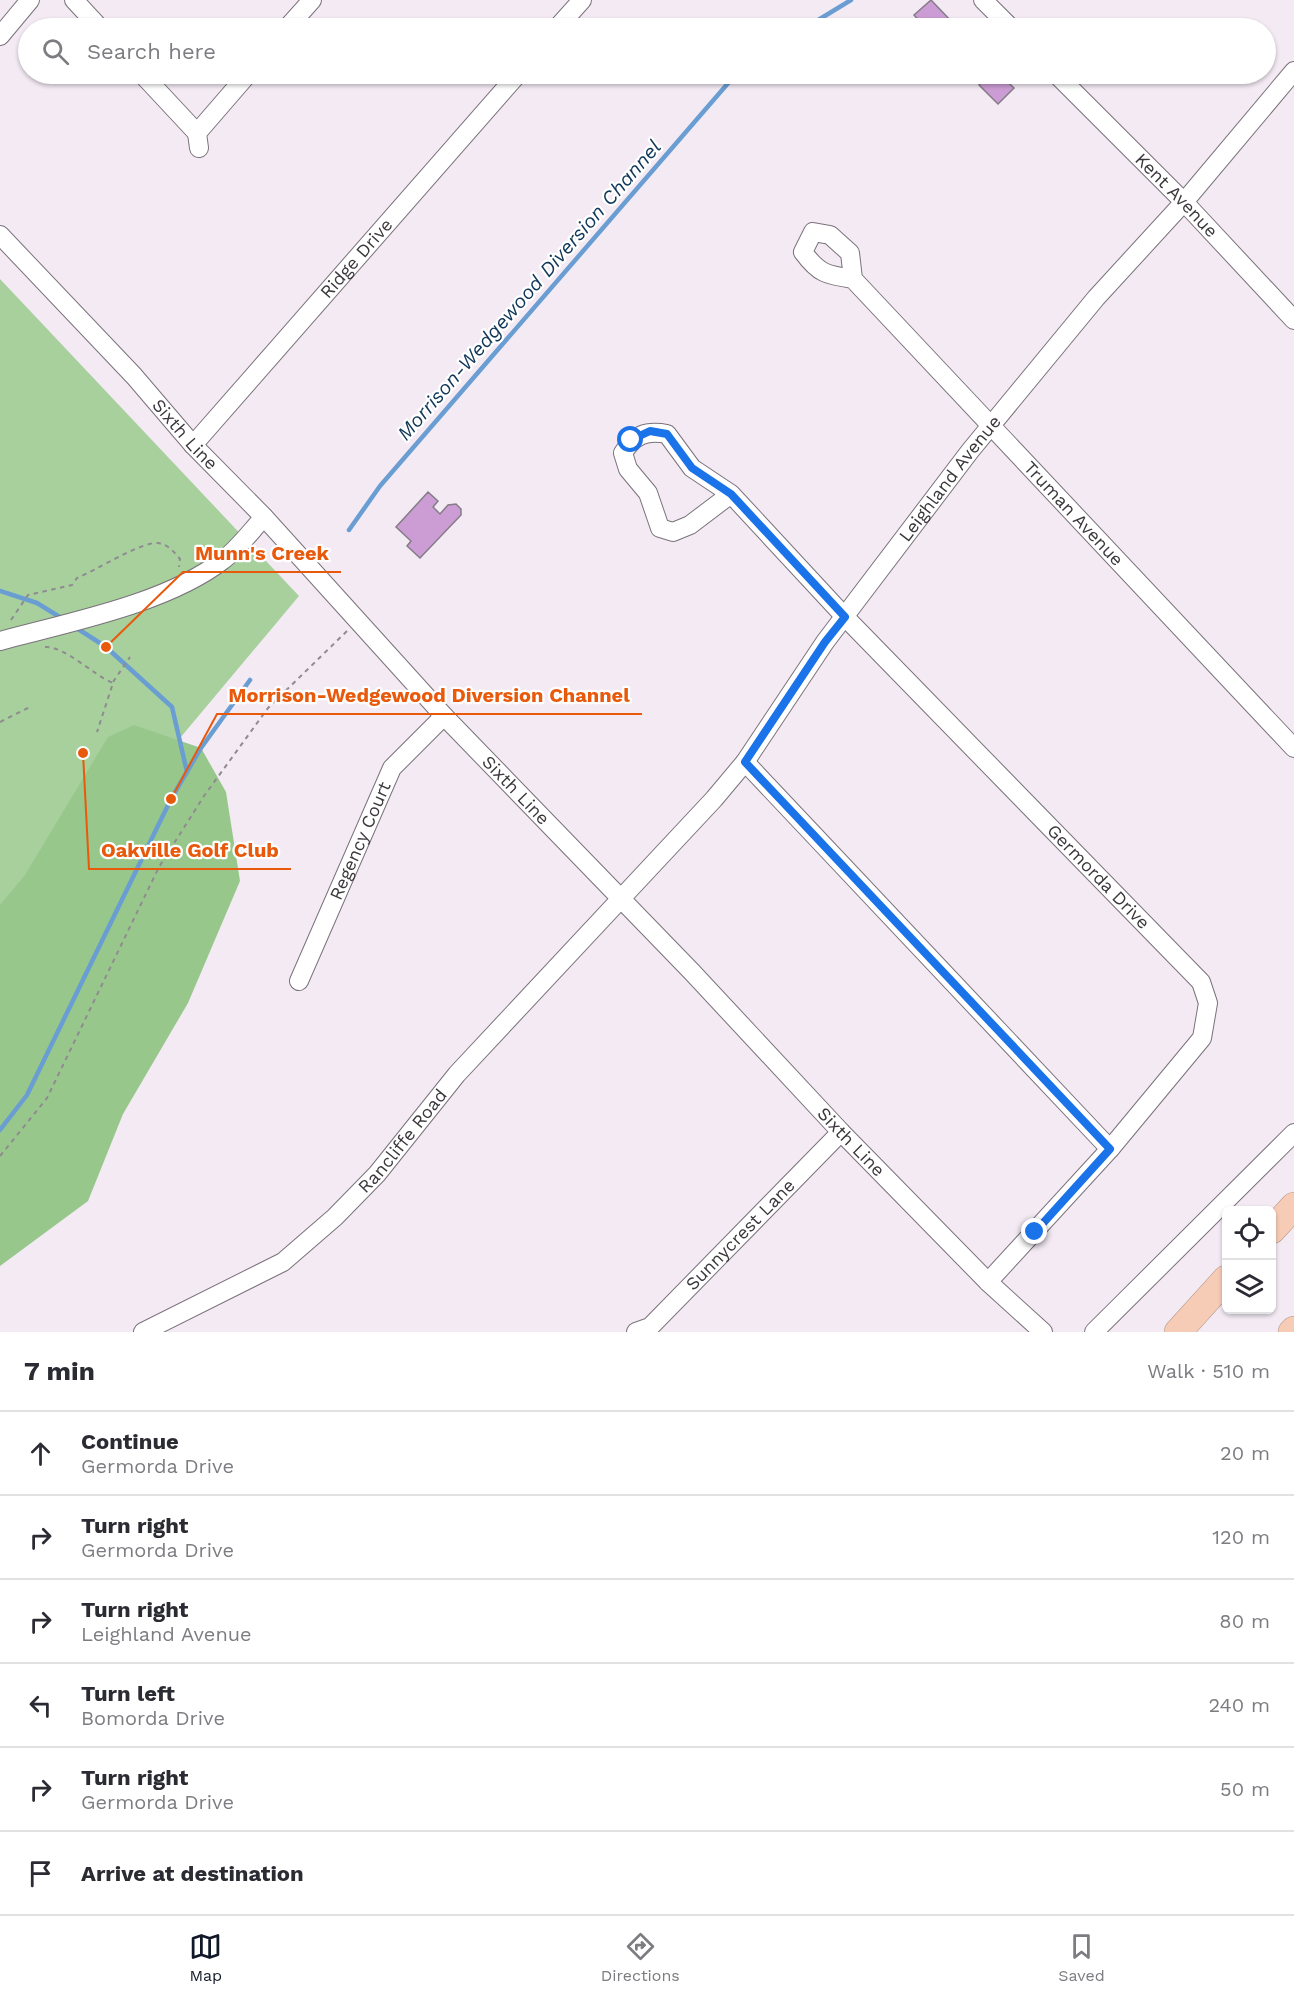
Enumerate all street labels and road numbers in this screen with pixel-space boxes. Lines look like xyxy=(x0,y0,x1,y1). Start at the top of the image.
street label: Kent Avenue xyxy=(1131,149,1222,241)
street label: Ridge Drive xyxy=(316,214,397,302)
street label: Sixth Line xyxy=(148,394,222,474)
street label: Leighland Avenue xyxy=(894,411,1005,545)
street label: Truman Avenue xyxy=(1020,457,1128,570)
street label: Sixth Line xyxy=(478,751,554,829)
street label: Regency Court xyxy=(325,778,395,903)
street label: Germorda Drive xyxy=(1043,820,1154,933)
street label: Rancliffe Road xyxy=(353,1085,451,1197)
street label: Sixth Line xyxy=(813,1103,890,1180)
street label: Sunnycrest Lane xyxy=(681,1174,799,1294)

